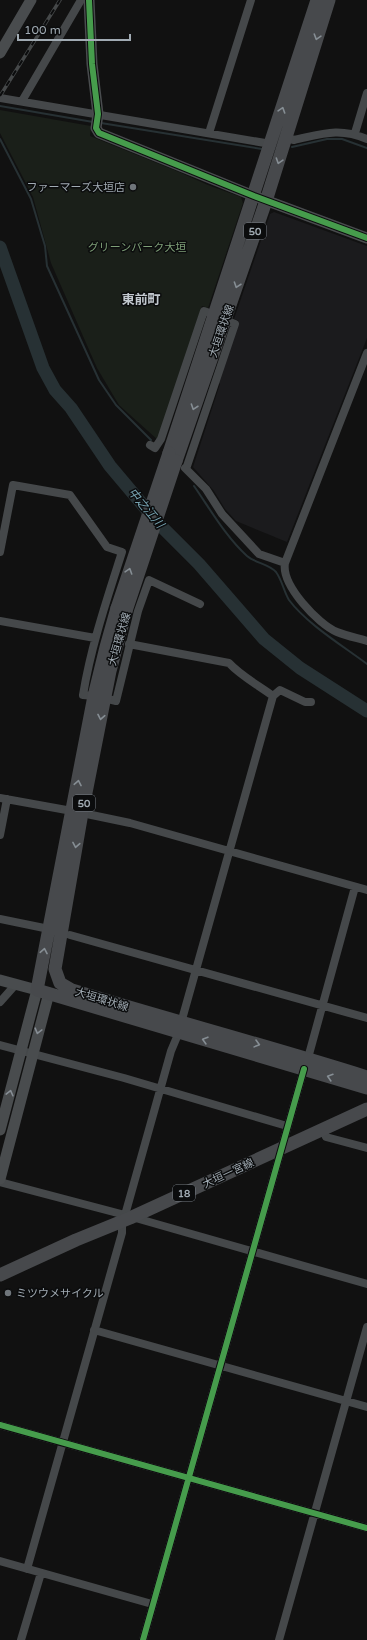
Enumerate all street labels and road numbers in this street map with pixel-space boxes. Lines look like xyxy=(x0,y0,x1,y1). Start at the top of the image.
road number: 50 xyxy=(244,223,266,239)
street label: 大垣環状線 xyxy=(206,303,237,359)
street label: 大垣環状線 xyxy=(106,611,133,667)
road number: 50 xyxy=(73,795,95,811)
street label: 大垣環状線 xyxy=(74,985,130,1014)
street label: 大垣一宮線 xyxy=(201,1156,256,1191)
road number: 18 xyxy=(173,1185,195,1201)

